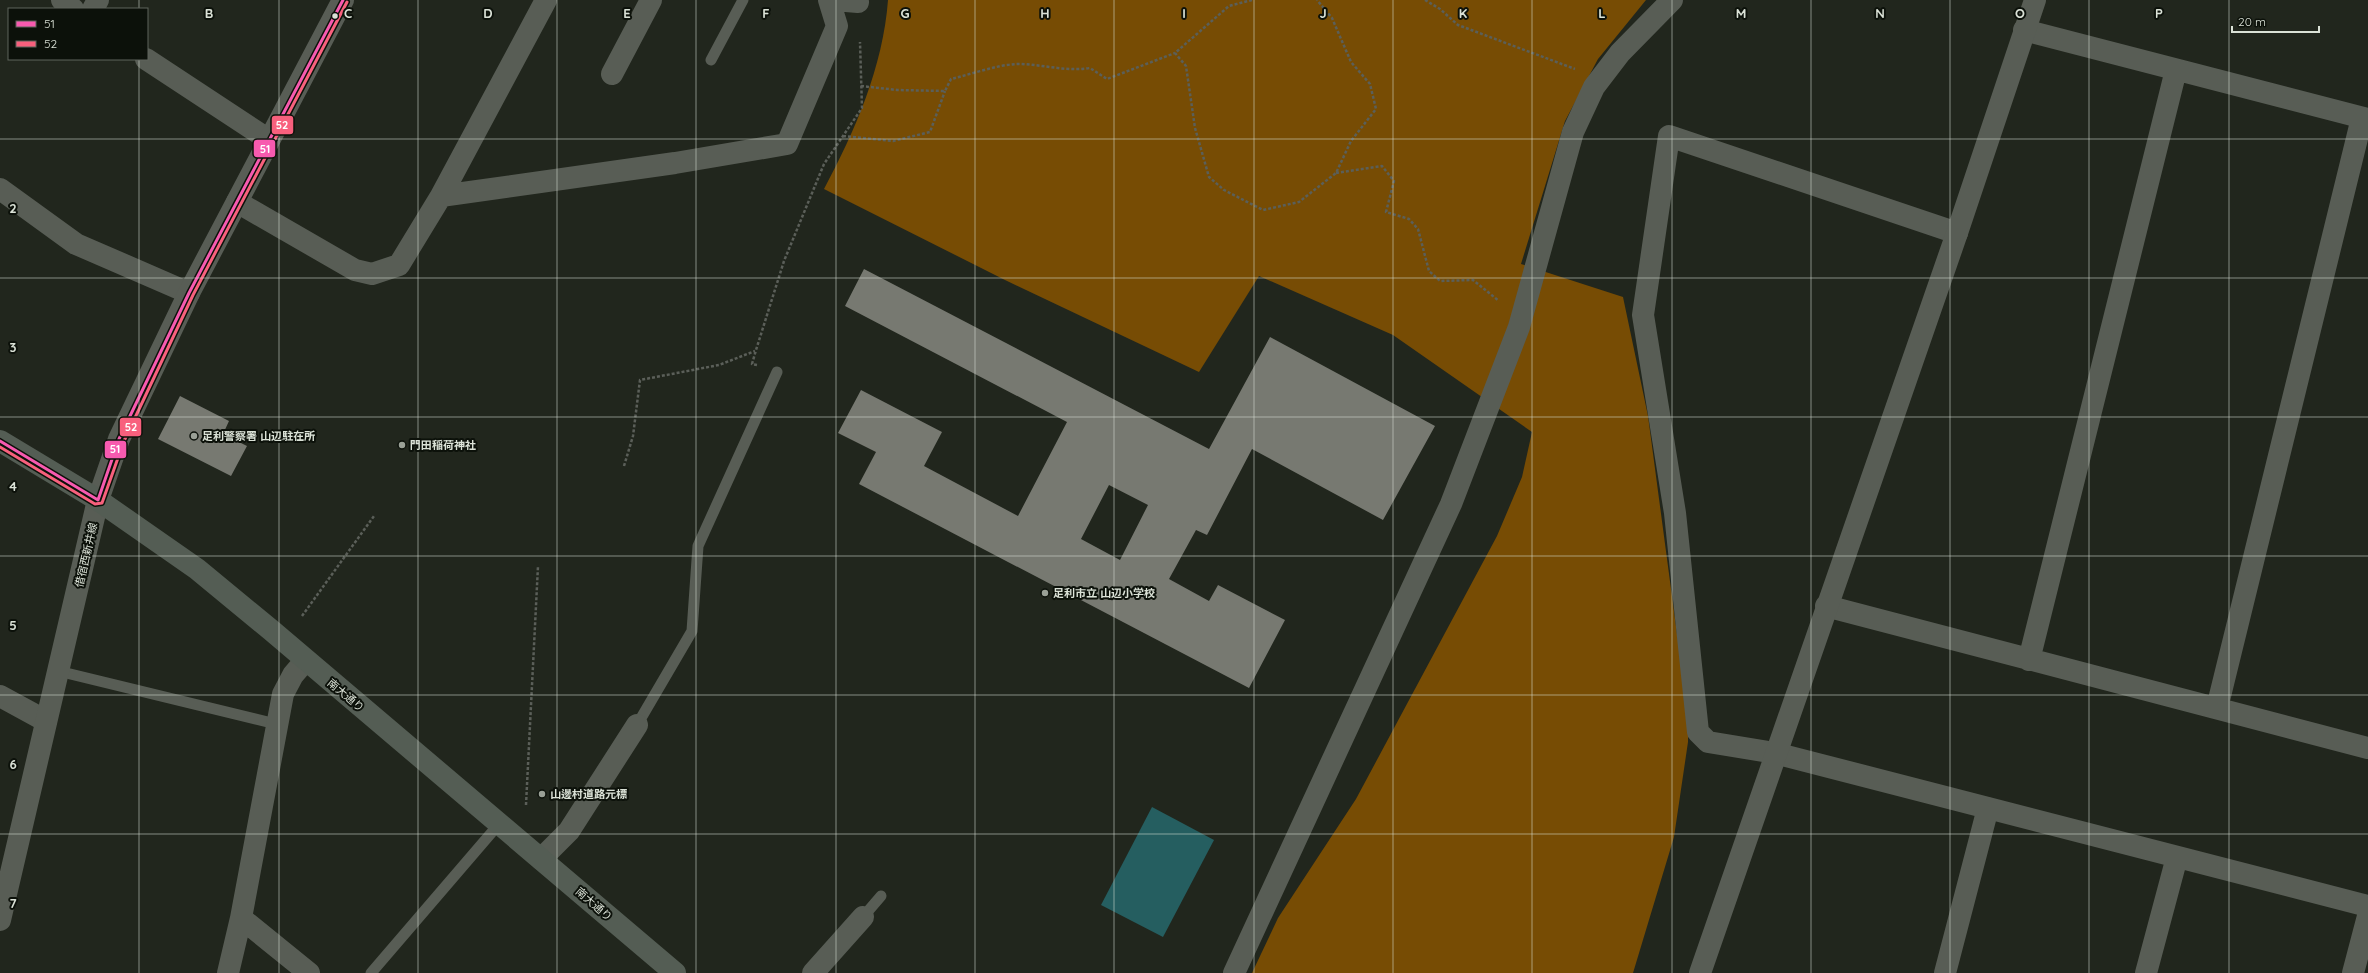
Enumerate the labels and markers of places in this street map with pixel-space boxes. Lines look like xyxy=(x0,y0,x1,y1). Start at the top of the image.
unlabelled marker xyxy=(330,11,340,21)
place label: 足利警察署 山辺駐在所 xyxy=(202,429,315,443)
marker: 足利警察署 山辺駐在所 xyxy=(189,431,199,441)
place label: 門田稲荷神社 xyxy=(410,438,476,452)
marker: 門田稲荷神社 xyxy=(397,440,407,450)
place label: 足利市立 山辺小学校 xyxy=(1053,586,1155,600)
marker: 足利市立 山辺小学校 xyxy=(1040,588,1050,598)
place label: 山邊村道路元標 xyxy=(550,787,627,801)
marker: 山邊村道路元標 xyxy=(537,789,547,799)

